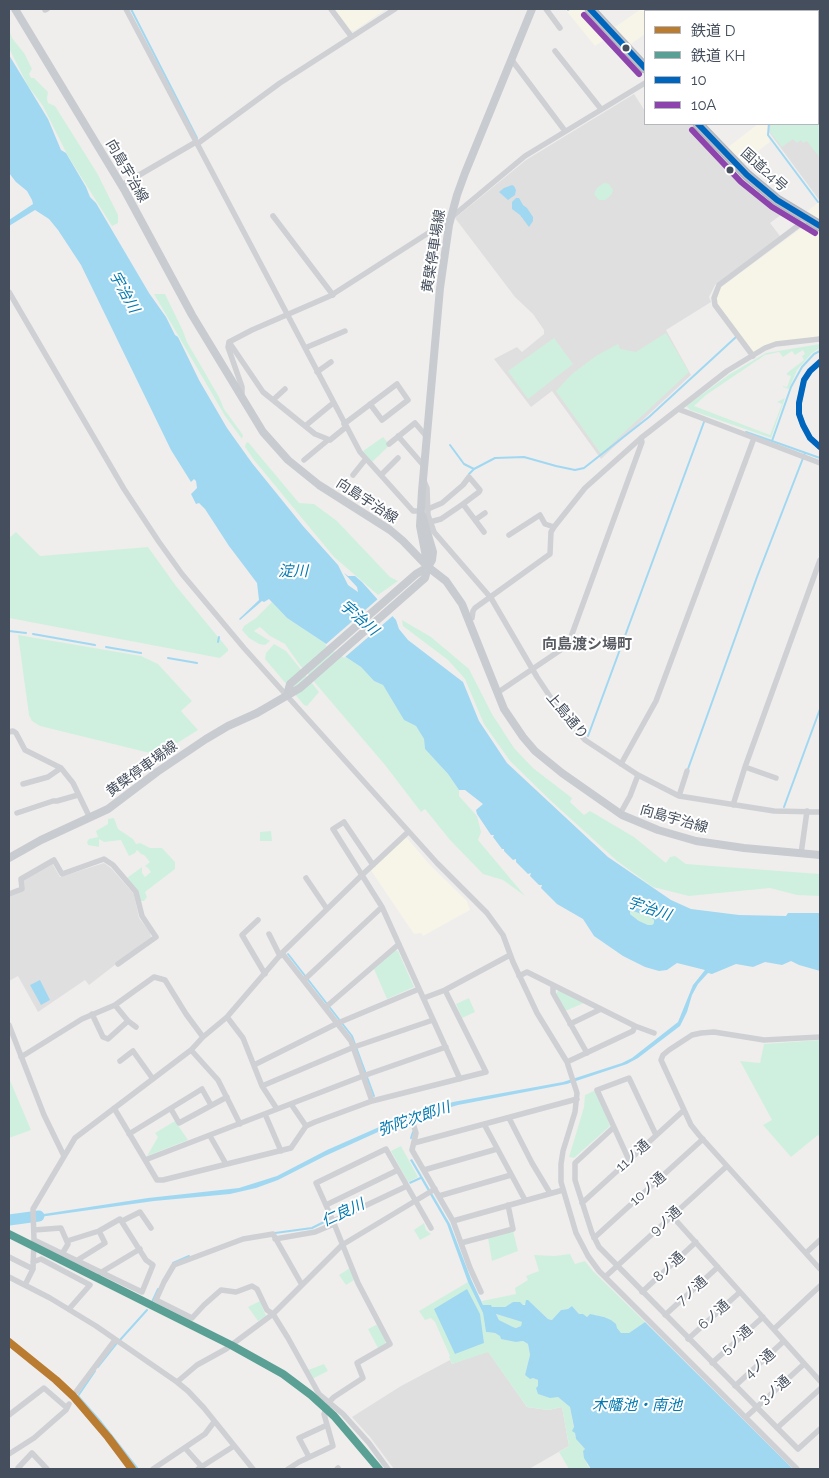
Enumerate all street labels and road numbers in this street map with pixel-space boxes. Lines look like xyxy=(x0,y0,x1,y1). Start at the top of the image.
street label: 向島宇治線 xyxy=(102,136,152,206)
street label: 国道24号 xyxy=(737,145,791,195)
street label: 黄檗停車場線 xyxy=(419,208,449,294)
street label: 向島宇治線 xyxy=(333,475,401,527)
street label: 上島通り xyxy=(543,689,591,743)
street label: 黄檗停車場線 xyxy=(103,738,181,800)
street label: 向島宇治線 xyxy=(638,801,710,837)
street label: 11ノ通 xyxy=(613,1136,653,1176)
street label: 10ノ通 xyxy=(627,1169,669,1209)
street label: 9ノ通 xyxy=(647,1203,685,1239)
street label: 8ノ通 xyxy=(650,1248,688,1286)
street label: 7ノ通 xyxy=(673,1273,711,1309)
street label: 6ノ通 xyxy=(695,1297,733,1333)
street label: 5ノ通 xyxy=(718,1322,756,1358)
street label: 4ノ通 xyxy=(741,1346,779,1382)
street label: 3ノ通 xyxy=(756,1372,794,1408)

